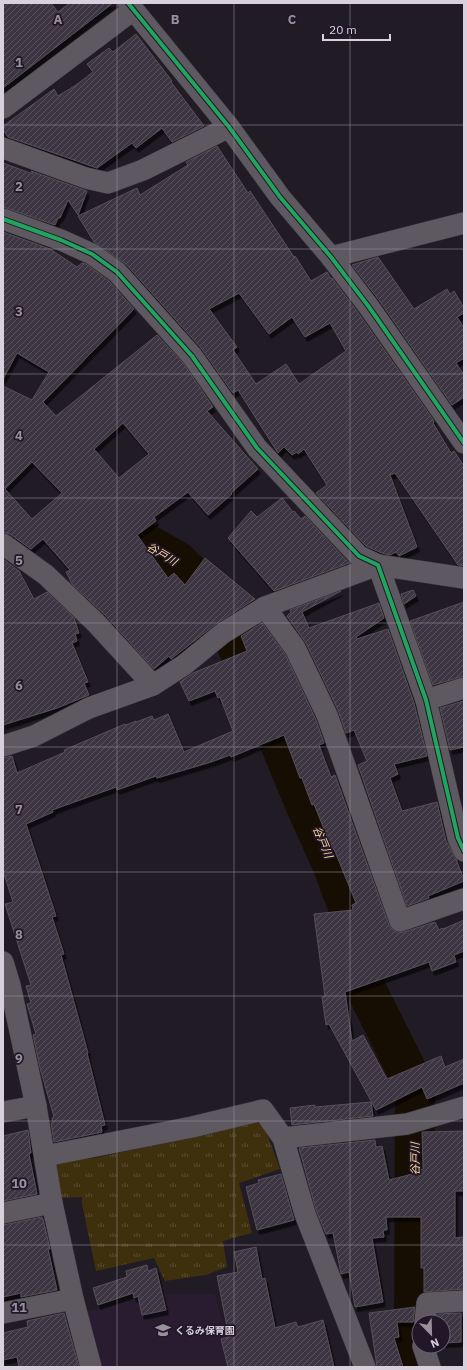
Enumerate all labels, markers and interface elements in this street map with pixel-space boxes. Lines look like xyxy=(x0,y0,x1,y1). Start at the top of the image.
text: A xyxy=(54,11,63,28)
text: B xyxy=(171,11,180,28)
text: C xyxy=(288,11,297,28)
scale bar xyxy=(323,16,390,42)
text: 20 m xyxy=(329,22,357,37)
text: 1 xyxy=(15,54,23,71)
text: 2 xyxy=(15,178,23,195)
text: 3 xyxy=(15,303,23,320)
text: 4 xyxy=(15,427,23,444)
water label: 谷戸川 xyxy=(144,540,181,569)
text: 5 xyxy=(15,552,23,569)
text: 6 xyxy=(15,677,23,694)
text: 7 xyxy=(15,801,23,818)
water label: 谷戸川 xyxy=(310,824,336,861)
text: 8 xyxy=(15,926,23,943)
text: 9 xyxy=(15,1050,23,1067)
water label: 谷戸川 xyxy=(408,1142,422,1176)
text: 10 xyxy=(11,1175,27,1192)
text: 11 xyxy=(11,1299,27,1316)
north arrow xyxy=(411,1314,451,1354)
school or university icon: くるみ保育園 xyxy=(154,1321,172,1339)
place label: くるみ保育園 xyxy=(175,1324,235,1337)
text: N xyxy=(428,1335,441,1351)

